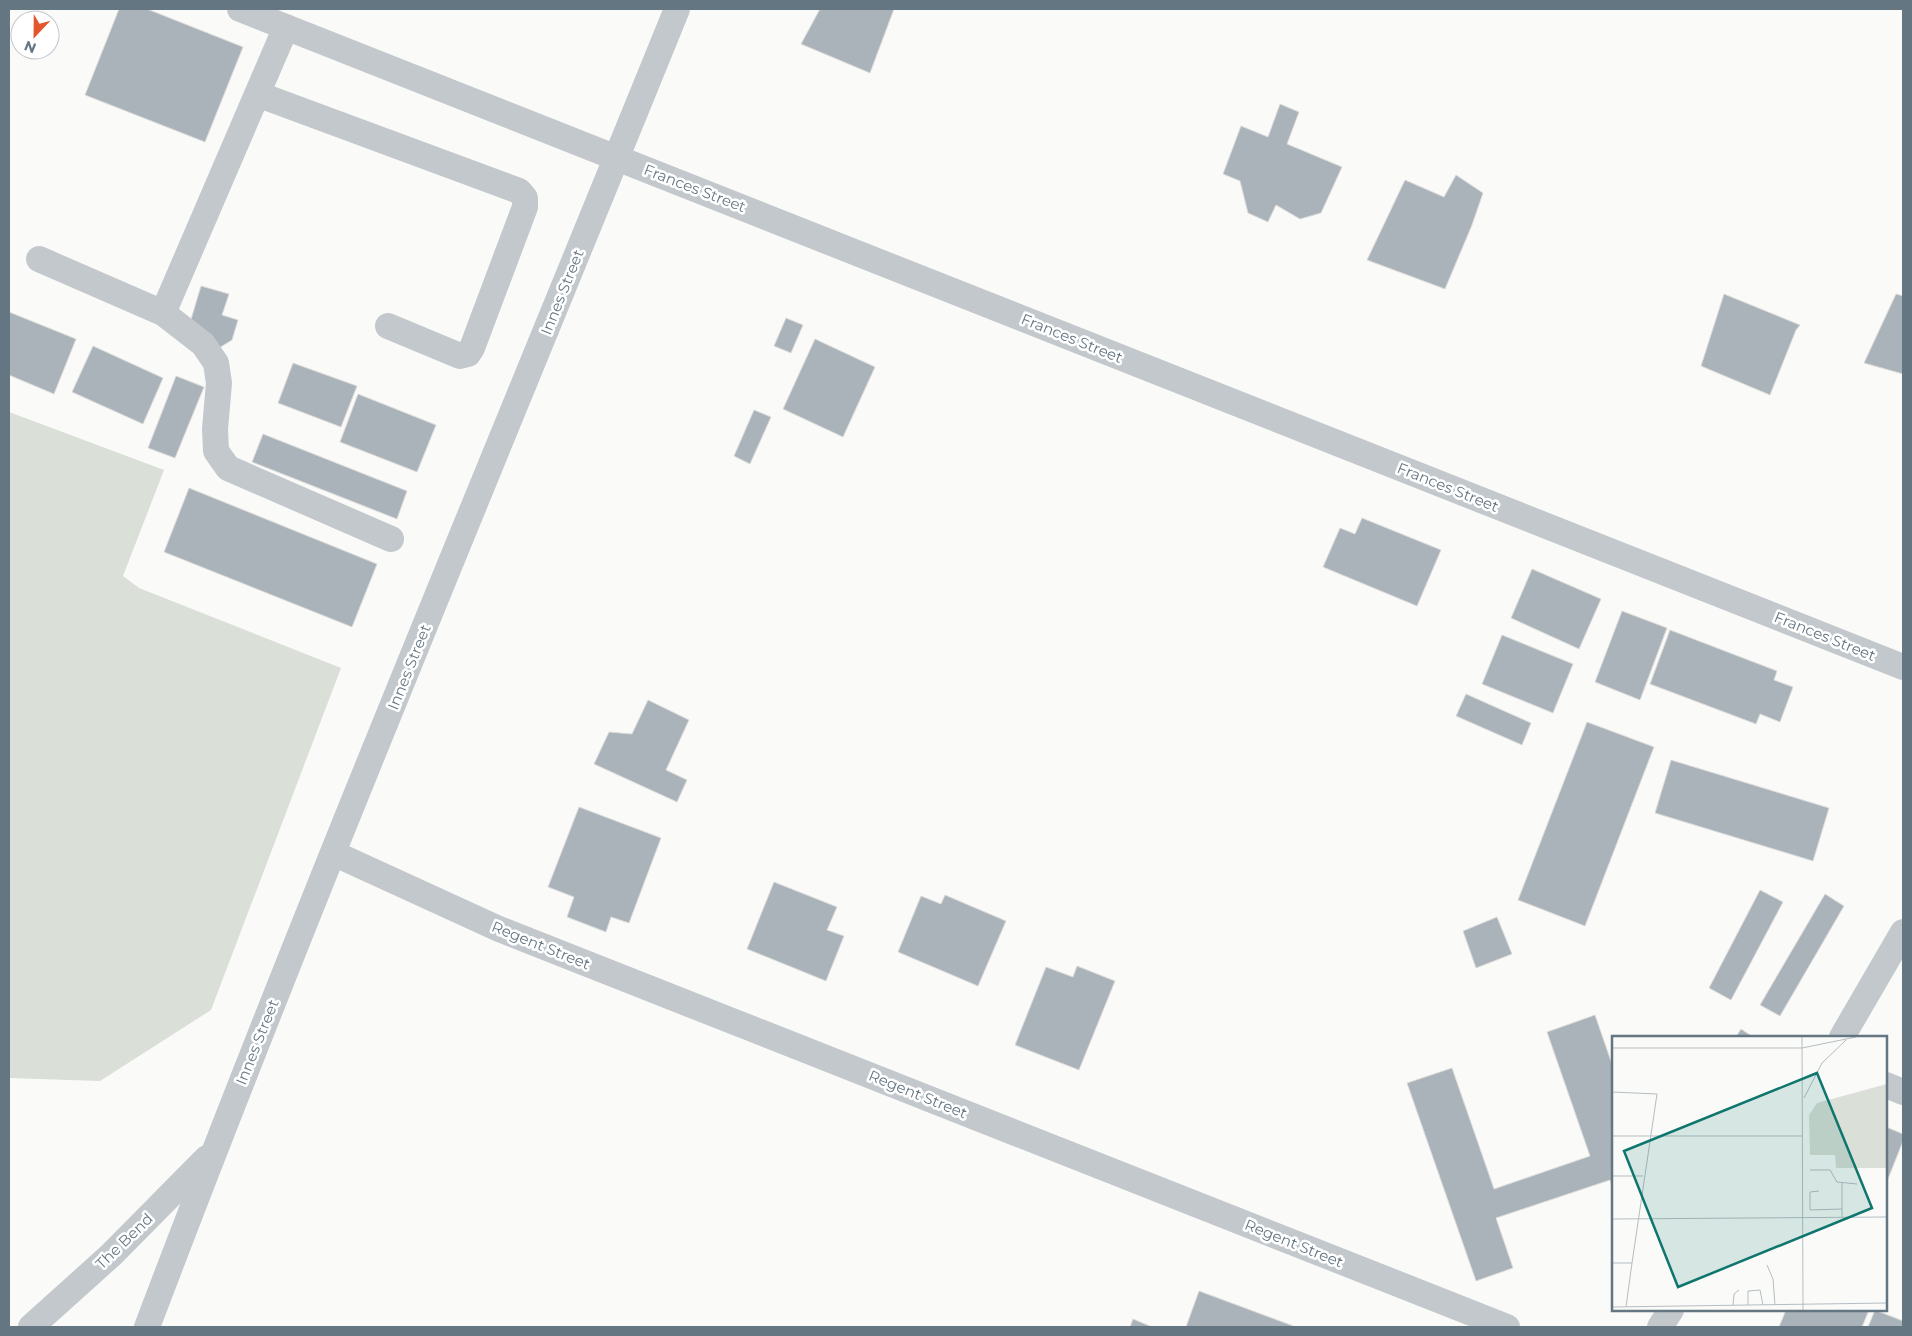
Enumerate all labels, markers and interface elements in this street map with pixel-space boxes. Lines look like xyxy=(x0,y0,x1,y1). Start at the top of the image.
north arrow xyxy=(10,10,60,60)
text: N xyxy=(22,37,39,58)
street label: Frances Street xyxy=(641,160,749,216)
street label: Innes Street xyxy=(536,246,588,338)
street label: Frances Street xyxy=(1019,309,1125,367)
street label: Frances Street xyxy=(1395,458,1501,516)
street label: Frances Street xyxy=(1772,607,1878,665)
street label: Innes Street xyxy=(383,621,435,713)
street label: Regent Street xyxy=(489,917,593,973)
street label: Innes Street xyxy=(231,996,283,1088)
inset map xyxy=(1612,1036,1887,1311)
street label: Regent Street xyxy=(866,1066,970,1122)
street label: The Bend xyxy=(91,1209,157,1273)
street label: Regent Street xyxy=(1242,1215,1346,1271)

